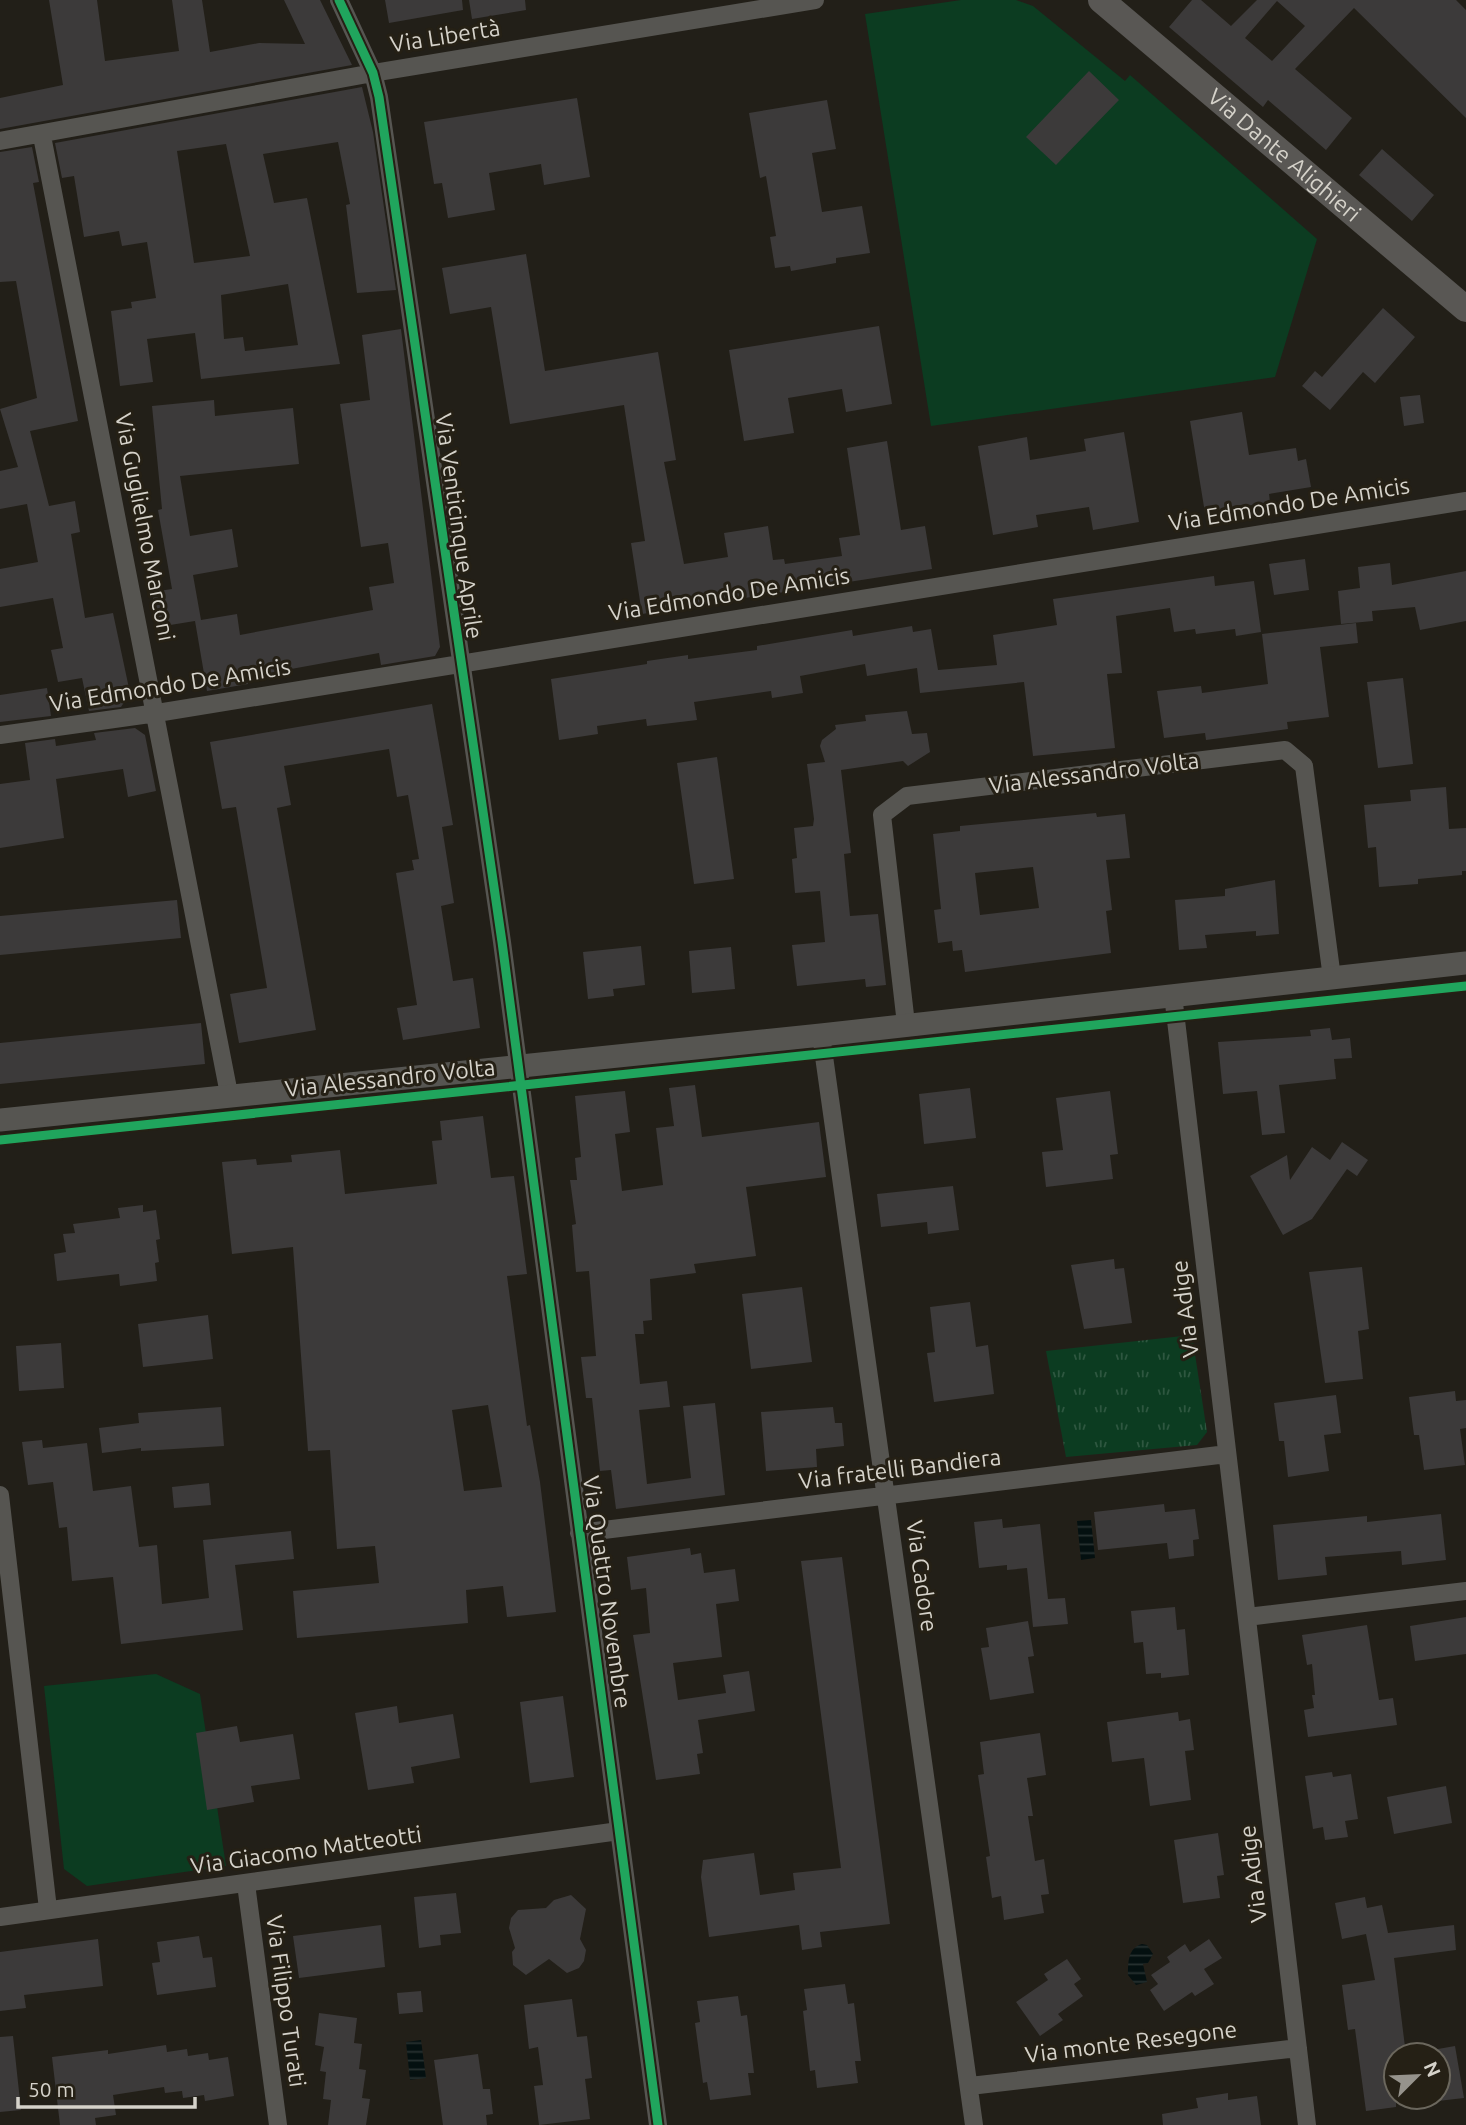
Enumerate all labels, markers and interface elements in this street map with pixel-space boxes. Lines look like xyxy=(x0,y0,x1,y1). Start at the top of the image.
street label: Via Libertà xyxy=(388,14,502,57)
street label: Via Dante Alighieri xyxy=(1203,83,1366,226)
street label: Via Guglielmo Marconi xyxy=(111,411,180,643)
street label: Via Venticinque Aprile xyxy=(431,411,488,640)
street label: Via Edmondo De Amicis xyxy=(1167,472,1411,535)
street label: Via Edmondo De Amicis xyxy=(607,562,851,625)
street label: Via Edmondo De Amicis xyxy=(48,653,292,716)
street label: Via Alessandro Volta xyxy=(987,747,1200,798)
street label: Via Alessandro Volta xyxy=(283,1054,496,1101)
street label: Via Adige xyxy=(1166,1259,1203,1359)
street label: Via fratelli Bandiera xyxy=(797,1444,1003,1493)
street label: Via Quattro Novembre xyxy=(579,1474,636,1710)
street label: Via Cadore xyxy=(902,1519,943,1633)
street label: Via Giacomo Matteotti xyxy=(189,1821,423,1878)
street label: Via Adige xyxy=(1234,1824,1271,1924)
street label: Via Filippo Turati xyxy=(262,1913,311,2089)
street label: Via monte Resegone xyxy=(1023,2016,1238,2067)
north arrow xyxy=(1382,2041,1452,2111)
text: N xyxy=(1420,2058,1445,2080)
scale bar xyxy=(18,2066,194,2110)
text: 50 m xyxy=(28,2077,75,2101)

